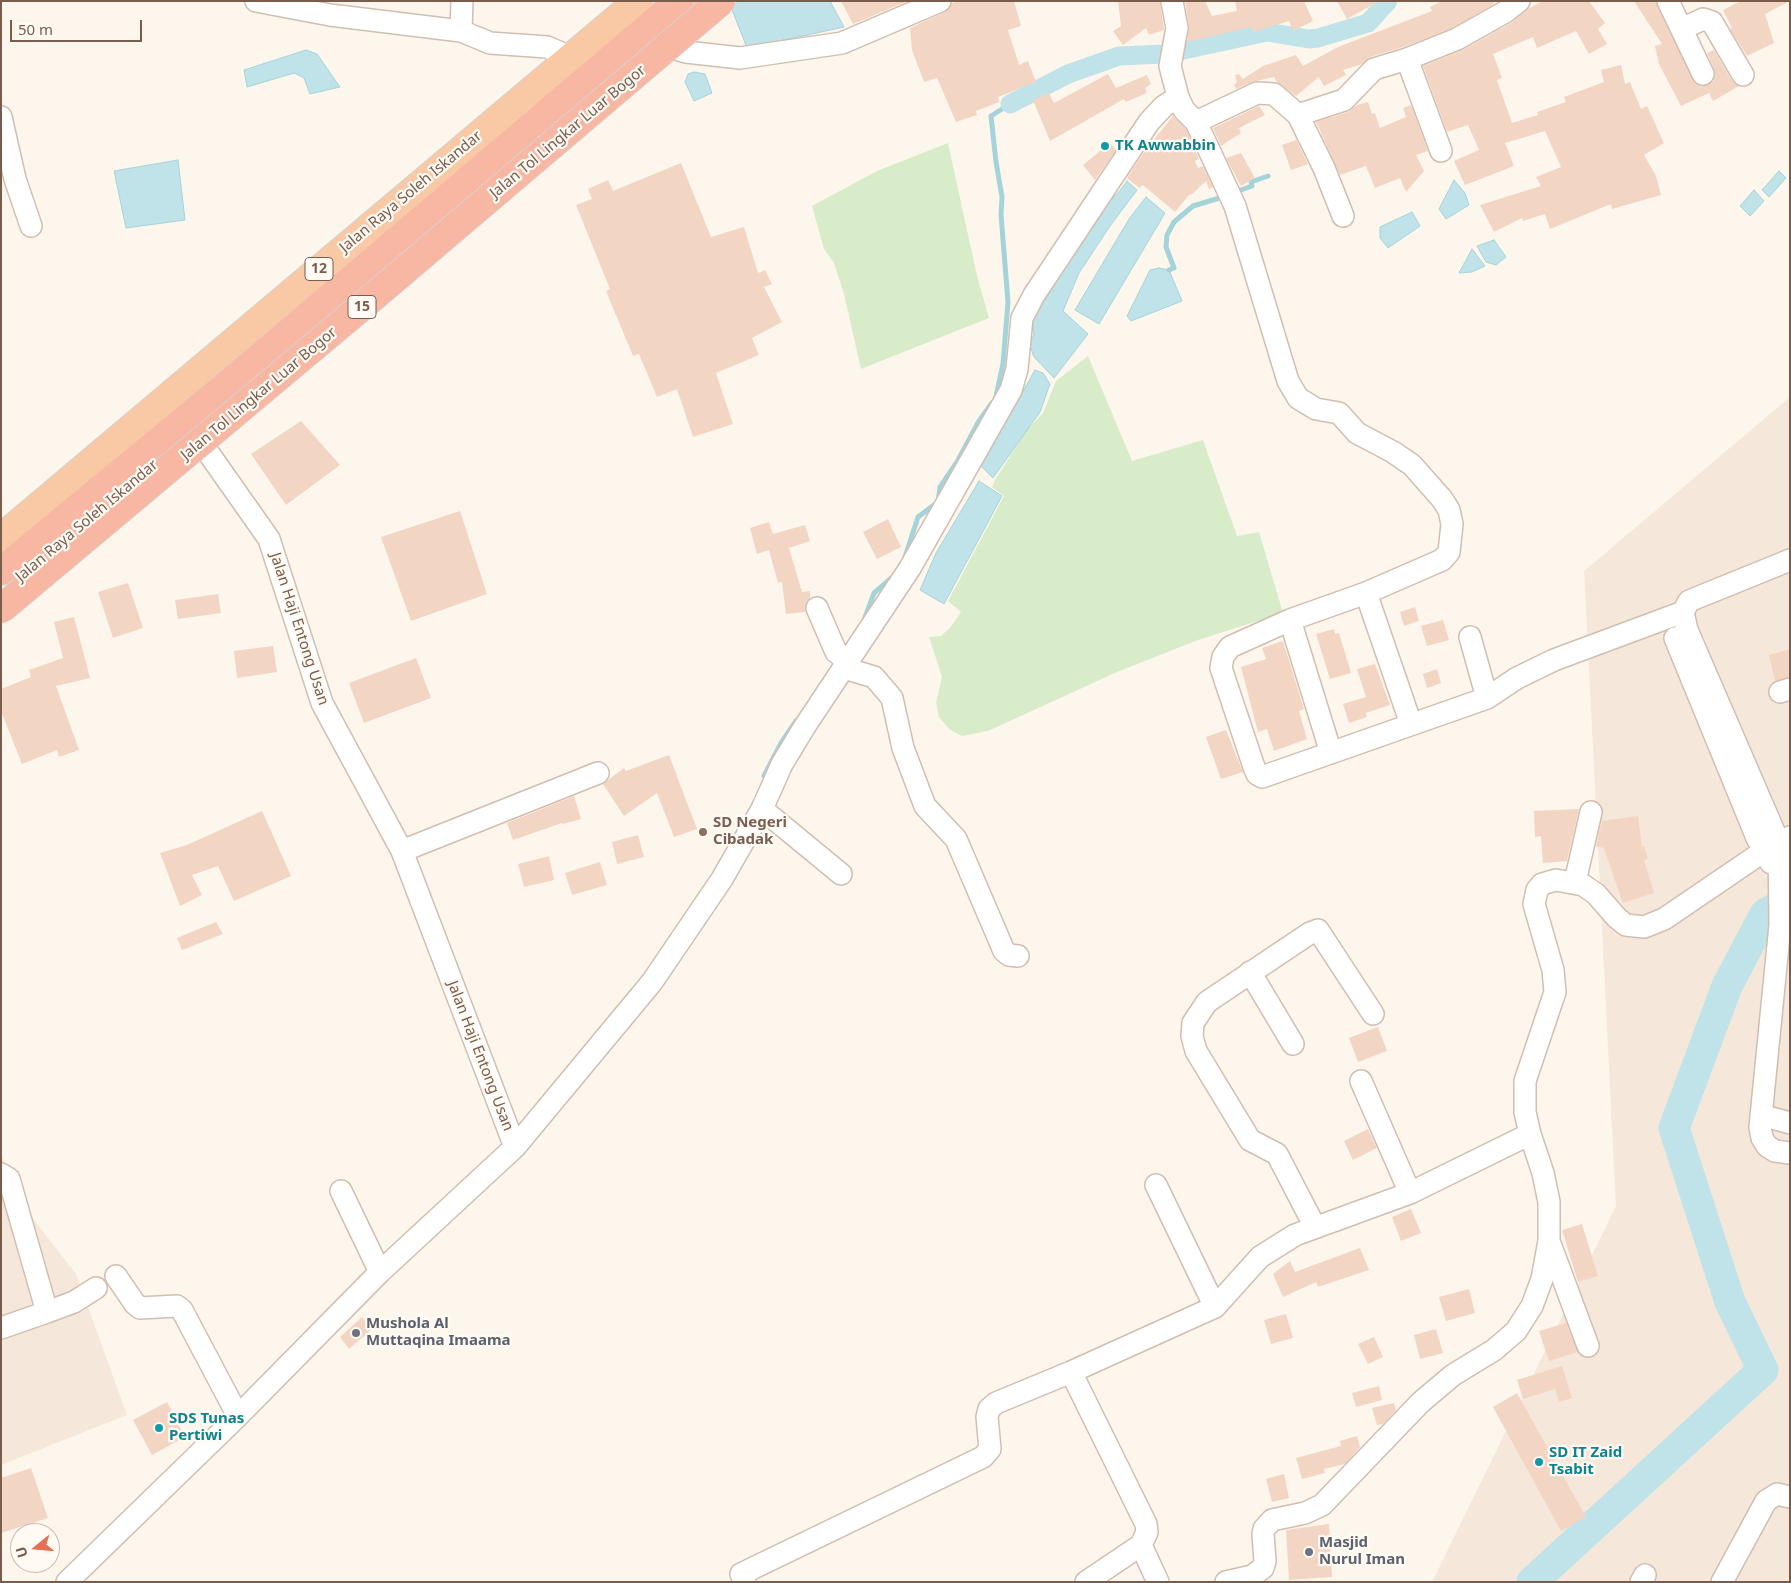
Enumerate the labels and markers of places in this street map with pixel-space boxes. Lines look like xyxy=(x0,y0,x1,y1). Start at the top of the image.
place label: TK Awwabbin xyxy=(1115,137,1216,155)
marker: TK Awwabbin xyxy=(1099,140,1111,152)
place label: SD Negeri Cibadak xyxy=(713,814,787,849)
marker: SD Negeri Cibadak xyxy=(697,826,709,838)
place label: Mushola Al Muttaqina Imaama xyxy=(366,1315,511,1350)
marker: Mushola Al Muttaqina Imaama xyxy=(350,1327,362,1339)
place label: SDS Tunas Pertiwi xyxy=(169,1410,244,1445)
marker: SDS Tunas Pertiwi xyxy=(153,1422,165,1434)
place label: SD IT Zaid Tsabit xyxy=(1549,1444,1622,1479)
marker: SD IT Zaid Tsabit xyxy=(1533,1456,1545,1468)
place label: Masjid Nurul Iman xyxy=(1319,1534,1405,1569)
marker: Masjid Nurul Iman xyxy=(1303,1546,1315,1558)

